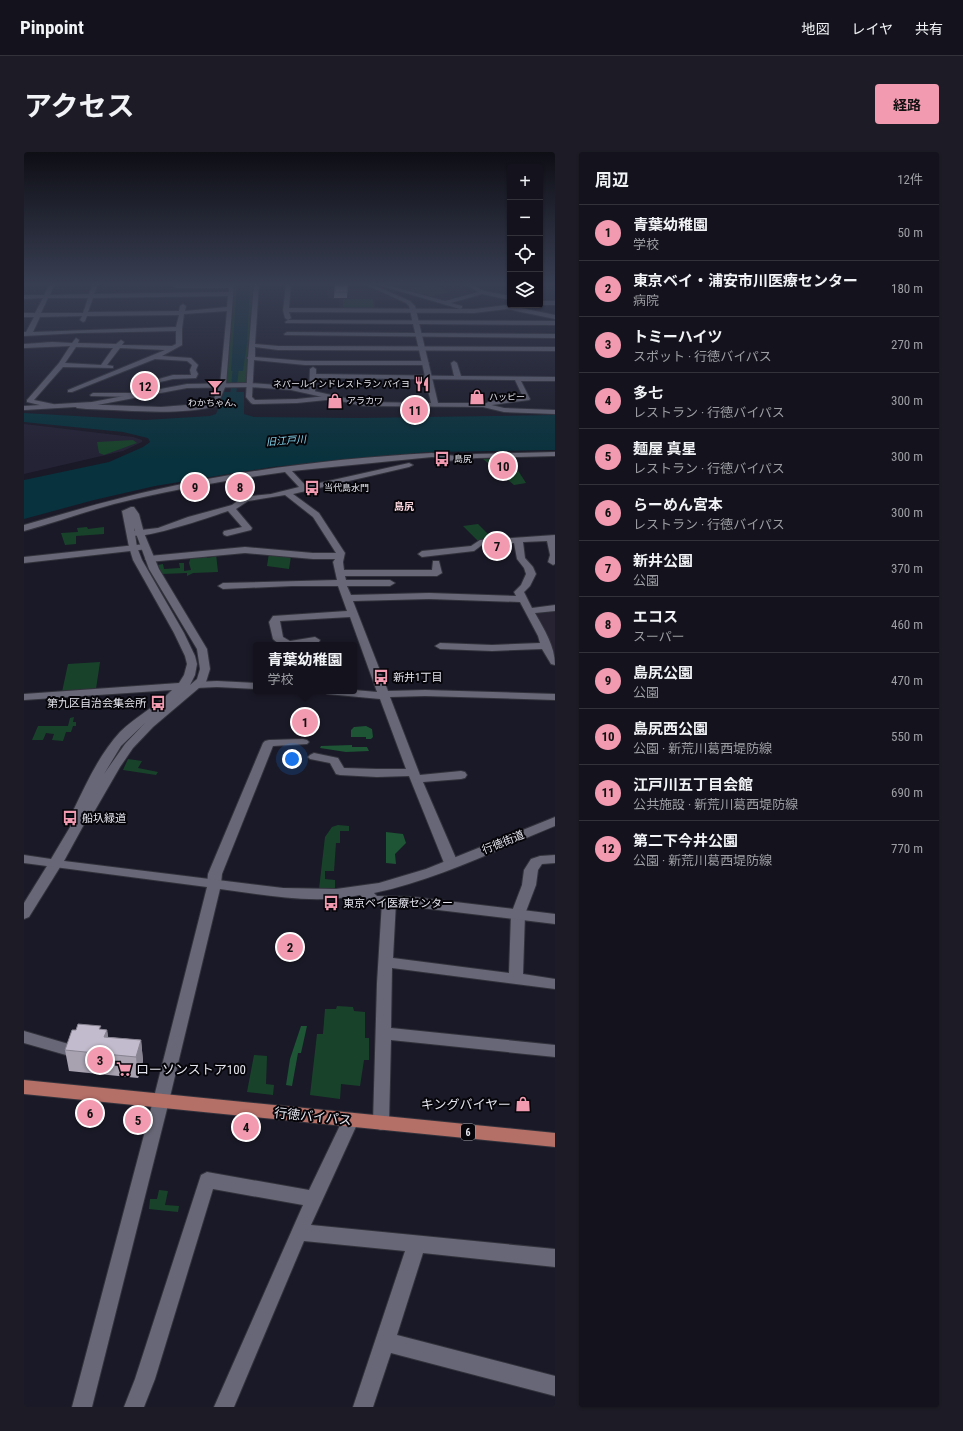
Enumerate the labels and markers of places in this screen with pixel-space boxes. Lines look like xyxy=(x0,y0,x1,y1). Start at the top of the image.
pin: 12 xyxy=(132,371,158,401)
restaurant icon: ネパールインドレストラン パイヨ xyxy=(413,375,431,393)
bar icon: わかちゃん、 xyxy=(206,378,224,396)
place label: ネパールインドレストラン パイヨ xyxy=(273,379,410,389)
shop icon: ハッピー xyxy=(468,388,486,406)
shop icon: アラカワ xyxy=(326,392,344,410)
place label: ハッピー xyxy=(489,392,525,402)
pin: 11 xyxy=(402,395,428,425)
place label: アラカワ xyxy=(347,396,383,406)
place label: わかちゃん、 xyxy=(188,398,242,408)
bus stop icon: 島尻 xyxy=(433,450,451,468)
pin: 10 xyxy=(490,451,516,481)
place label: 島尻 xyxy=(454,454,472,464)
pin: 9 xyxy=(182,472,208,502)
pin: 8 xyxy=(227,472,253,502)
bus stop icon: 当代島水門 xyxy=(303,479,321,497)
place label: 当代島水門 xyxy=(324,482,369,493)
pin: 7 xyxy=(484,531,510,561)
bus stop icon: 新井1丁目 xyxy=(372,668,390,686)
place label: 新井1丁目 xyxy=(393,671,442,684)
bus stop icon: 第九区自治会集会所 xyxy=(149,694,167,712)
place label: 第九区自治会集会所 xyxy=(47,697,147,710)
pin: 1 xyxy=(292,707,318,737)
bus stop icon: 船圦緑道 xyxy=(61,809,79,827)
place label: 船圦緑道 xyxy=(82,812,126,825)
bus stop icon: 東京ベイ医療センター xyxy=(322,894,340,912)
place label: 東京ベイ医療センター xyxy=(343,897,453,910)
pin: 2 xyxy=(277,932,303,962)
pin: 3 xyxy=(87,1045,113,1075)
supermarket icon: ローソンストア100 xyxy=(115,1060,133,1078)
place label: ローソンストア100 xyxy=(136,1062,246,1077)
shop icon: キングバイヤー xyxy=(514,1095,532,1113)
place label: キングバイヤー xyxy=(421,1097,511,1112)
pin: 6 xyxy=(77,1098,103,1128)
pin: 5 xyxy=(125,1105,151,1135)
pin: 4 xyxy=(233,1112,259,1142)

